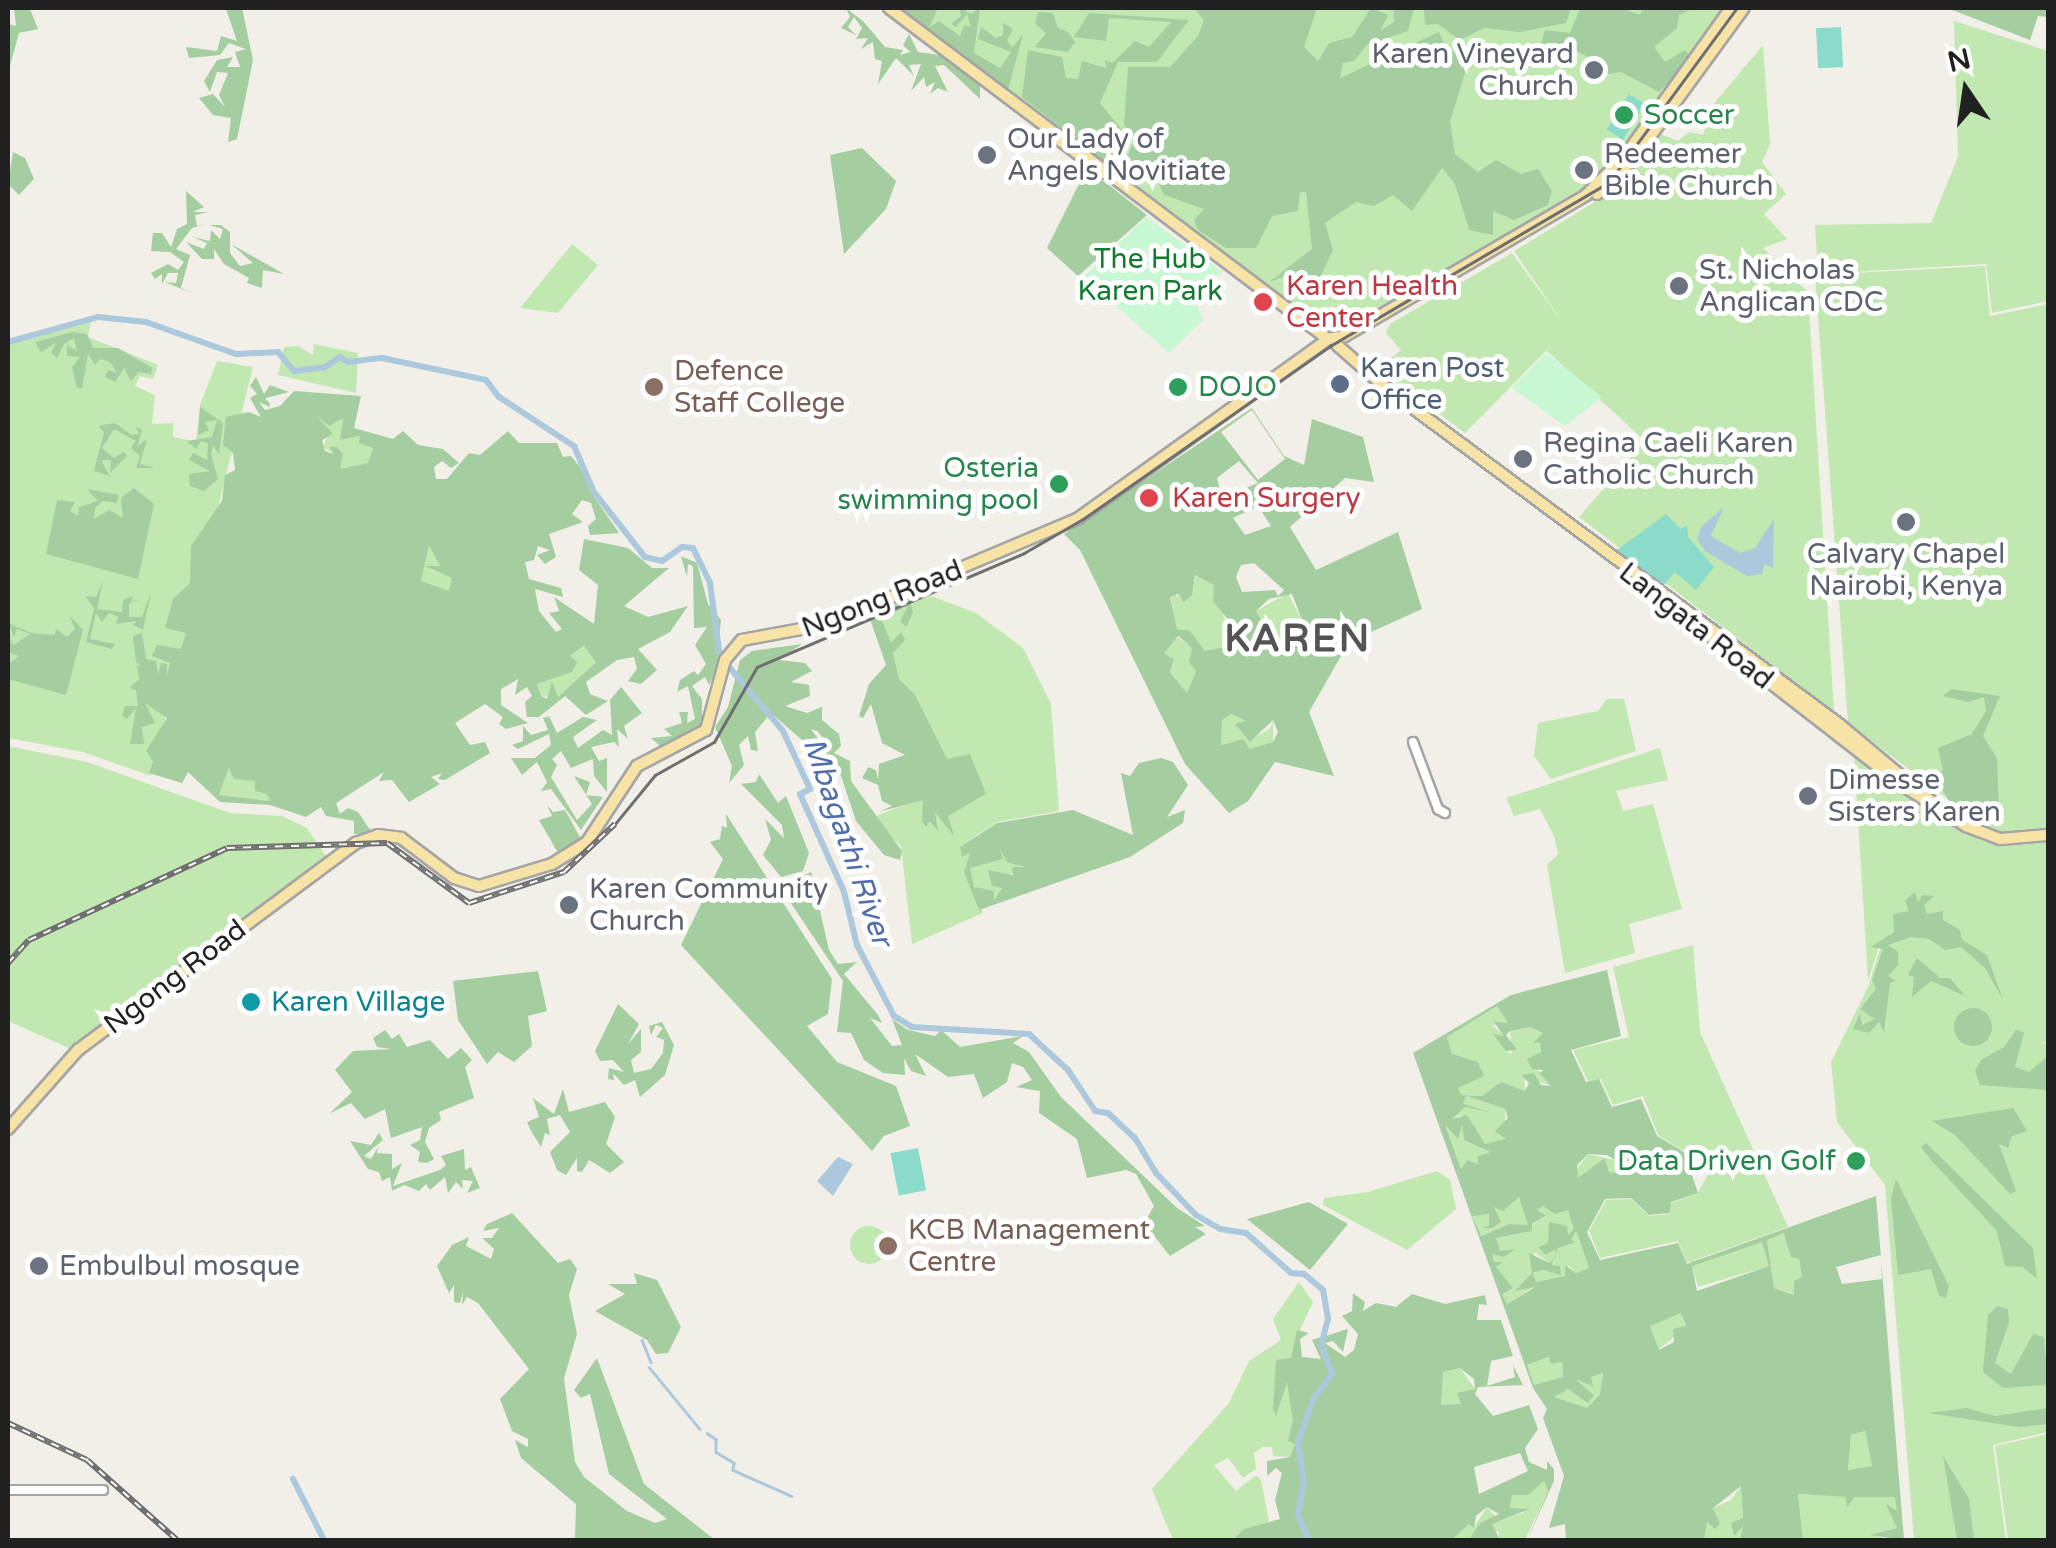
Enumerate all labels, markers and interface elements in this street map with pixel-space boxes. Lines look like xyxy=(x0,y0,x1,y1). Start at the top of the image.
place label: Karen Vineyard Church xyxy=(1372,37,1574,103)
north arrow xyxy=(1916,40,2016,140)
text: N xyxy=(1944,42,1974,80)
marker: Karen Vineyard Church xyxy=(1583,59,1605,81)
place label: Soccer xyxy=(1644,98,1734,132)
marker: Soccer xyxy=(1613,104,1635,126)
place label: Our Lady of Angels Novitiate xyxy=(1007,122,1226,188)
place label: Redeemer Bible Church xyxy=(1604,137,1774,203)
marker: Our Lady of Angels Novitiate xyxy=(976,144,998,166)
marker: Redeemer Bible Church xyxy=(1573,159,1595,181)
park label: The Hub Karen Park xyxy=(1078,242,1222,308)
place label: St. Nicholas Anglican CDC xyxy=(1699,253,1883,319)
place label: Karen Health Center xyxy=(1286,269,1458,335)
marker: St. Nicholas Anglican CDC xyxy=(1668,275,1690,297)
marker: Karen Health Center xyxy=(1250,289,1276,315)
place label: Karen Post Office xyxy=(1360,351,1504,417)
place label: Defence Staff College xyxy=(674,354,845,420)
place label: DOJO xyxy=(1198,370,1277,404)
marker: Karen Post Office xyxy=(1329,373,1351,395)
marker: Defence Staff College xyxy=(643,376,665,398)
marker: DOJO xyxy=(1167,376,1189,398)
place label: Regina Caeli Karen Catholic Church xyxy=(1543,426,1793,492)
marker: Regina Caeli Karen Catholic Church xyxy=(1512,448,1534,470)
place label: Osteria swimming pool xyxy=(837,451,1039,517)
marker: Osteria swimming pool xyxy=(1048,473,1070,495)
place label: Karen Surgery xyxy=(1172,481,1361,515)
marker: Karen Surgery xyxy=(1136,485,1162,511)
marker: Calvary Chapel Nairobi, Kenya xyxy=(1895,511,1917,533)
place label: Calvary Chapel Nairobi, Kenya xyxy=(1807,537,2005,603)
street label: Ngong Road xyxy=(797,553,967,645)
street label: Langata Road xyxy=(1612,555,1780,697)
district label: KAREN xyxy=(1224,617,1372,663)
water label: Mbagathi River xyxy=(795,733,899,951)
place label: Dimesse Sisters Karen xyxy=(1828,763,2001,829)
marker: Dimesse Sisters Karen xyxy=(1797,785,1819,807)
place label: Karen Community Church xyxy=(589,872,828,938)
marker: Karen Community Church xyxy=(558,894,580,916)
street label: Ngong Road xyxy=(97,913,253,1041)
place label: Karen Village xyxy=(271,985,445,1019)
marker: Karen Village xyxy=(240,991,262,1013)
place label: Data Driven Golf xyxy=(1617,1144,1836,1178)
marker: Data Driven Golf xyxy=(1845,1150,1867,1172)
place label: KCB Management Centre xyxy=(908,1213,1150,1279)
marker: KCB Management Centre xyxy=(877,1235,899,1257)
place label: Embulbul mosque xyxy=(59,1249,300,1283)
marker: Embulbul mosque xyxy=(28,1255,50,1277)

